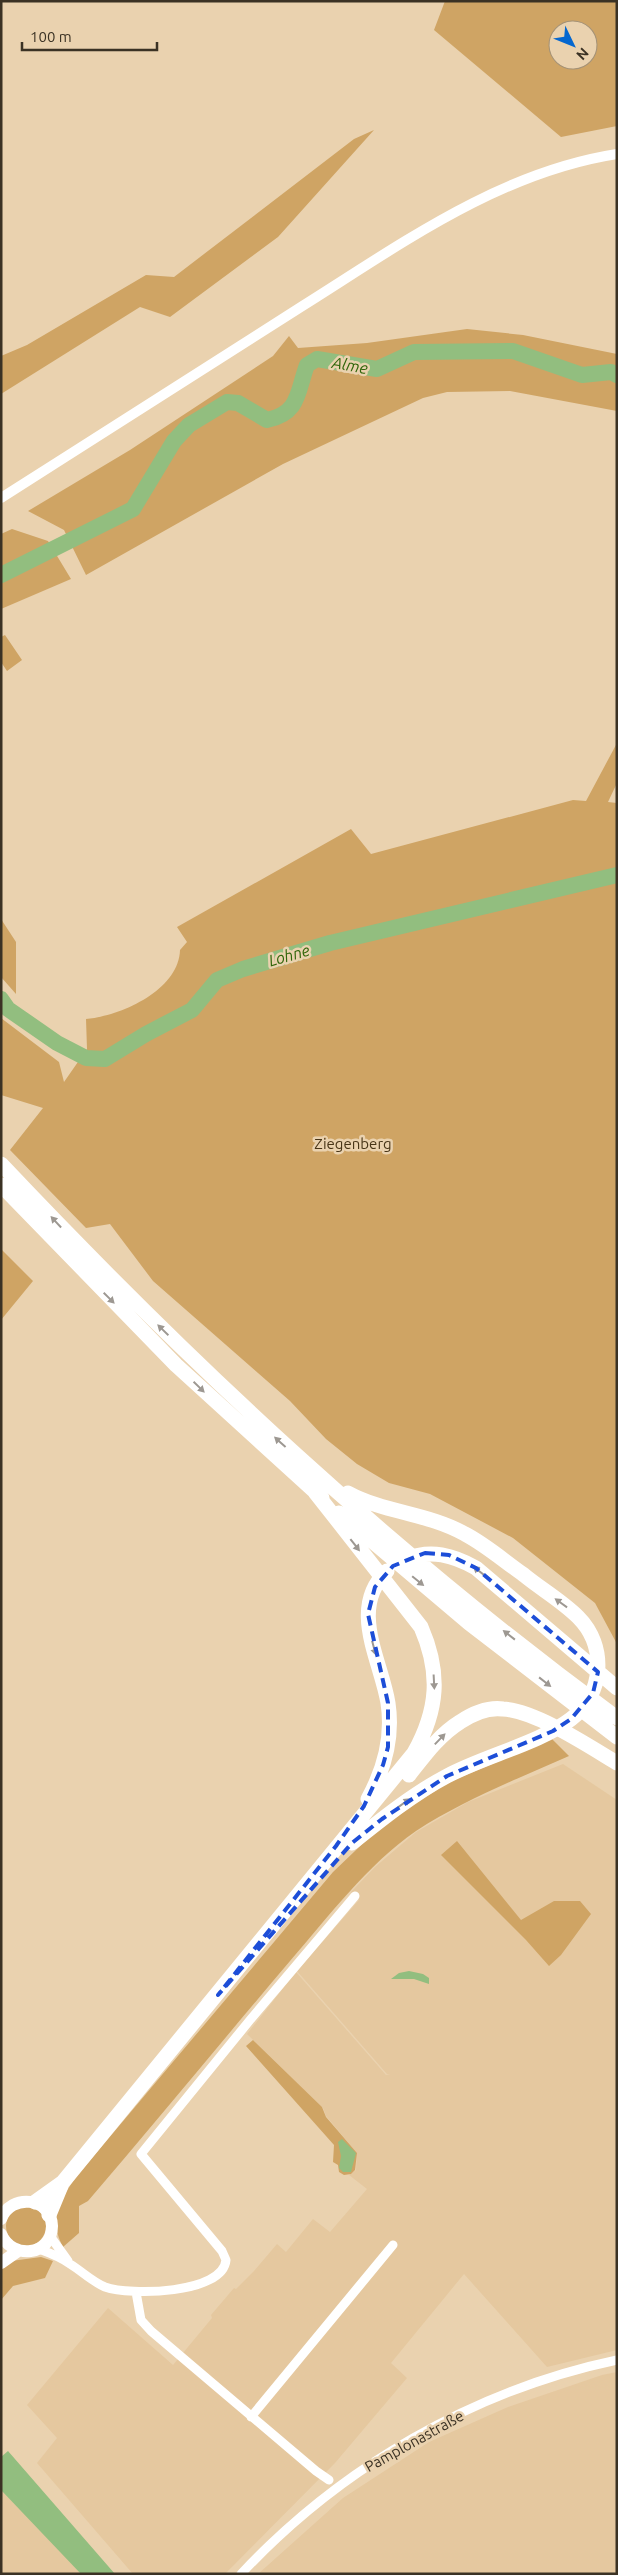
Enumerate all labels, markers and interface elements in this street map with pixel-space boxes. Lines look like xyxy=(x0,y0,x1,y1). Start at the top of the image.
scale bar xyxy=(22,20,158,52)
north arrow xyxy=(548,20,598,70)
text: 100 m xyxy=(30,28,72,45)
text: N xyxy=(573,45,592,63)
water label: Alme xyxy=(330,353,369,377)
water label: Lohne xyxy=(266,941,312,969)
park label: Ziegenberg xyxy=(314,1135,392,1152)
one-way arrow xyxy=(50,1217,62,1229)
one-way arrow xyxy=(103,1291,115,1303)
one-way arrow xyxy=(157,1324,169,1336)
one-way arrow xyxy=(193,1380,205,1392)
one-way arrow xyxy=(274,1436,287,1447)
one-way arrow xyxy=(349,1538,360,1551)
one-way arrow xyxy=(472,1566,486,1576)
one-way arrow xyxy=(412,1575,424,1586)
one-way arrow xyxy=(555,1597,568,1608)
one-way arrow xyxy=(502,1630,515,1641)
one-way arrow xyxy=(370,1641,378,1656)
one-way arrow xyxy=(431,1674,439,1690)
one-way arrow xyxy=(538,1677,551,1688)
one-way arrow xyxy=(434,1734,446,1746)
one-way arrow xyxy=(397,1798,411,1808)
street label: Pamplonastraße xyxy=(362,2407,466,2475)

